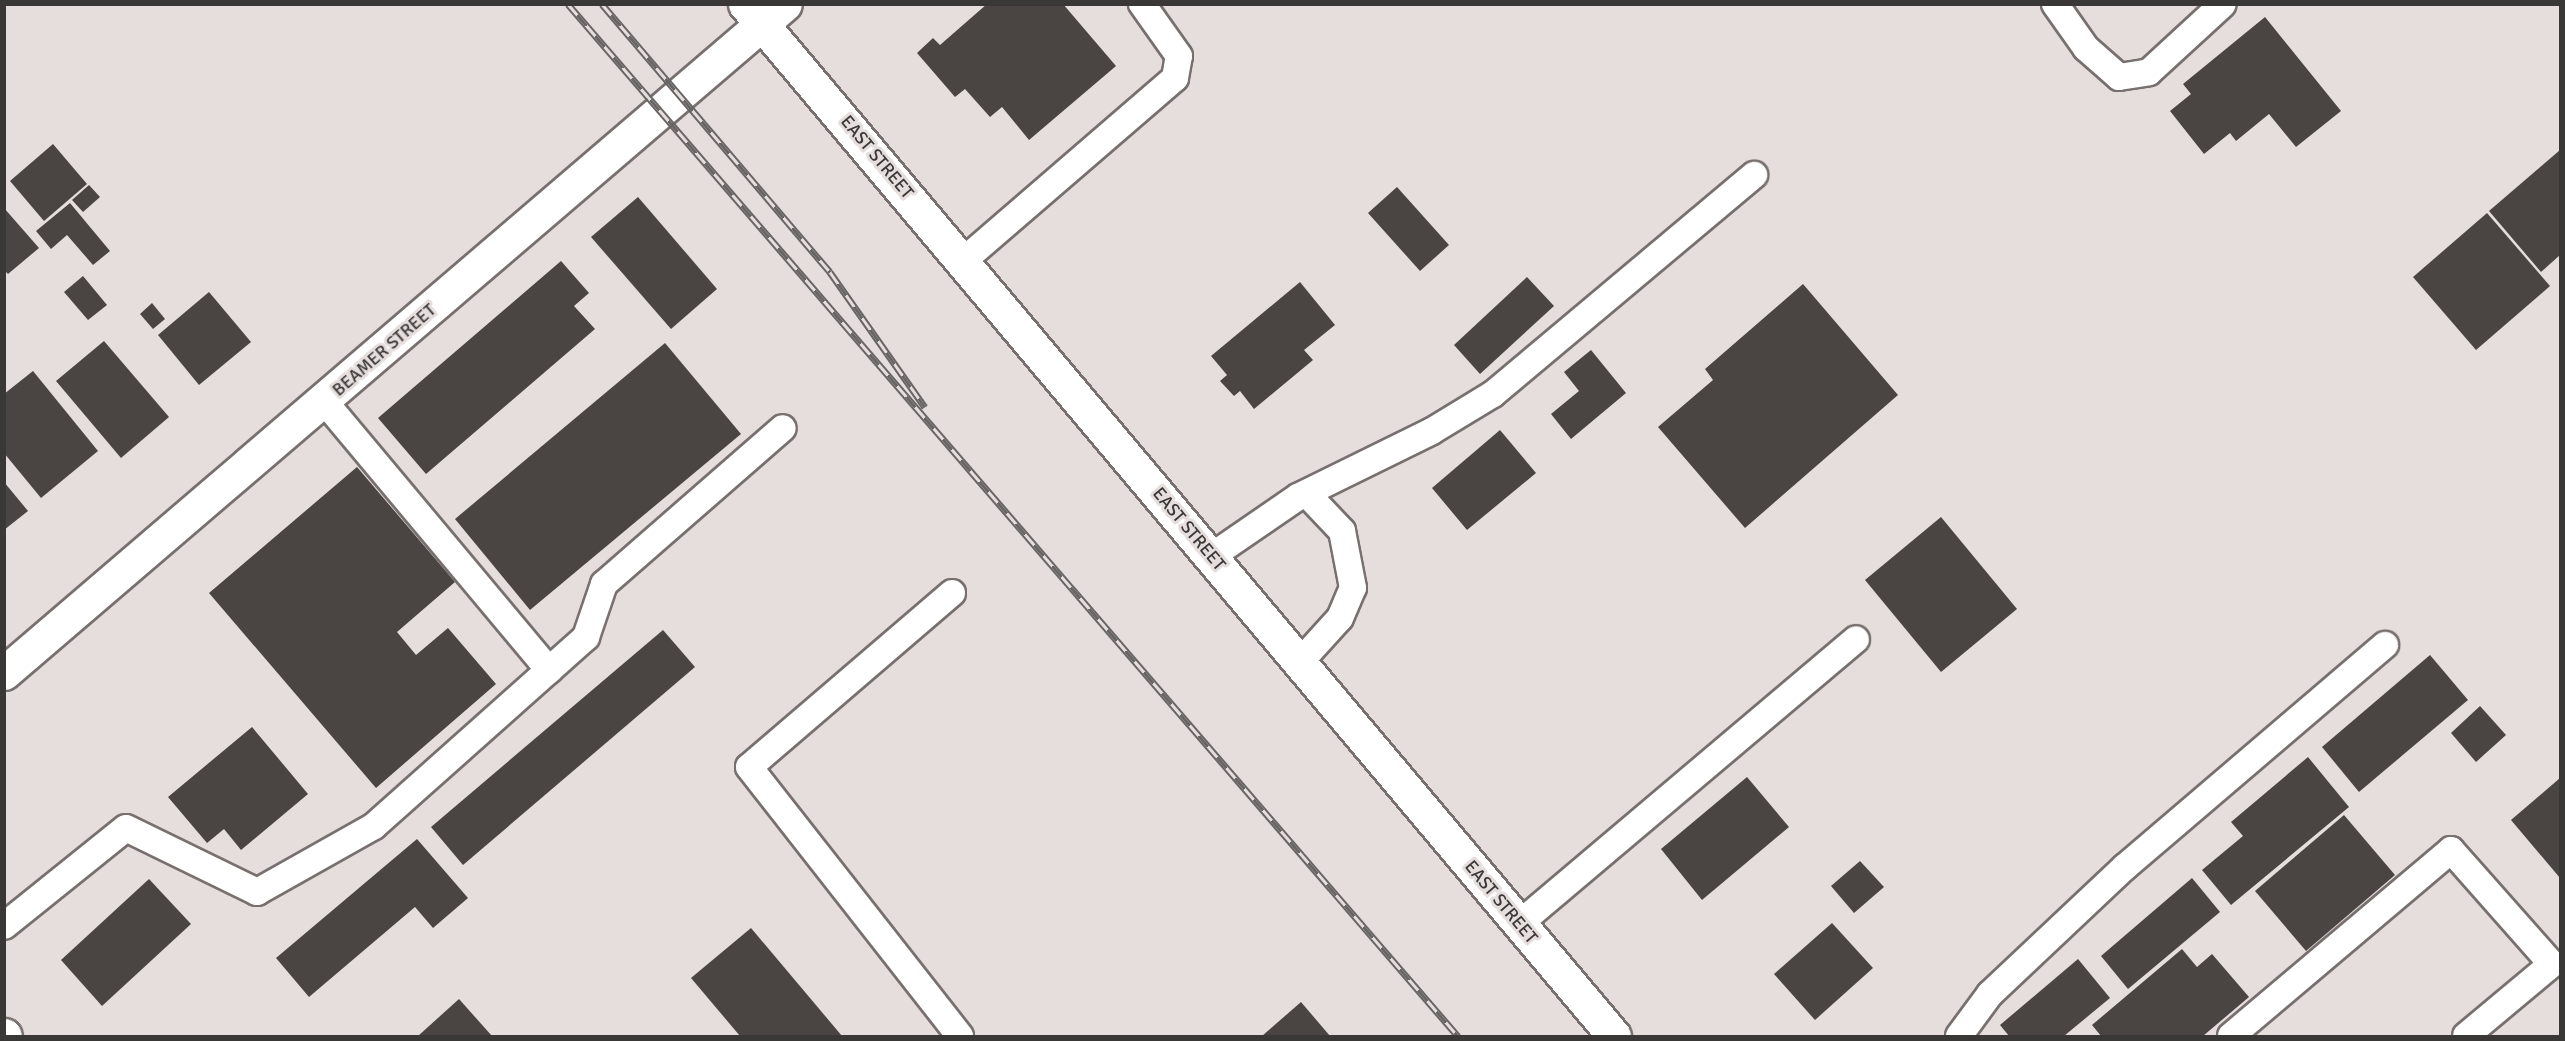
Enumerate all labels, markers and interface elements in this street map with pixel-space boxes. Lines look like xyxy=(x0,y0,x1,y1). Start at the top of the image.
street label: EAST STREET xyxy=(836,111,918,203)
street label: BEAMER STREET xyxy=(328,299,440,401)
street label: EAST STREET xyxy=(1148,483,1230,575)
street label: EAST STREET xyxy=(1460,856,1542,948)

